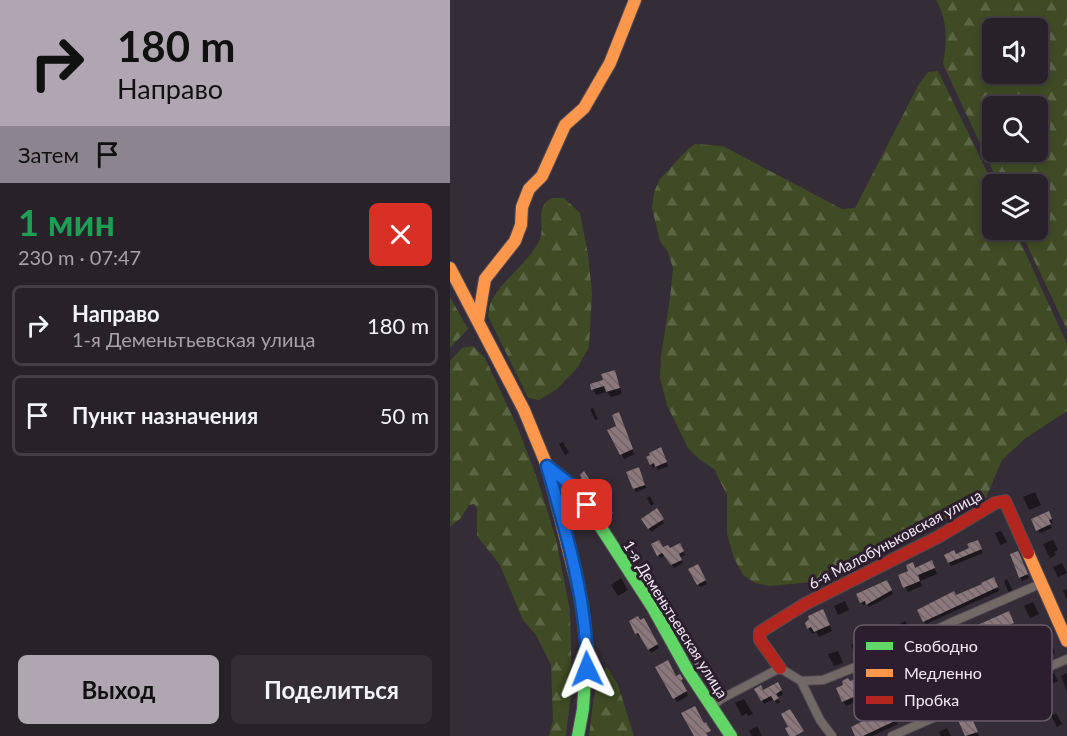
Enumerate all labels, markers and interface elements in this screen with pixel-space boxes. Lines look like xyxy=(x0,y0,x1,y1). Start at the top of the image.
map controls xyxy=(982,18,1048,240)
button: sound xyxy=(982,18,1048,84)
text: 180 m xyxy=(117,21,235,71)
icon: right xyxy=(18,24,96,102)
text: Направо xyxy=(117,72,223,105)
button: search xyxy=(982,96,1048,162)
icon: arrive xyxy=(91,138,124,171)
text: Затем xyxy=(18,141,79,168)
button: layers xyxy=(982,174,1048,240)
text: 1 мин xyxy=(18,200,115,244)
button: close xyxy=(369,203,432,266)
text: 230 m · 07:47 xyxy=(18,245,141,269)
text: Направо xyxy=(72,300,160,327)
icon: right xyxy=(21,309,54,342)
text: 180 m xyxy=(367,312,429,339)
text: 1-я Деменьтьевская улица xyxy=(72,327,315,351)
icon: arrive xyxy=(21,399,54,432)
text: Пункт назначения xyxy=(72,402,258,429)
text: 50 m xyxy=(380,402,429,429)
pin xyxy=(561,479,612,530)
street label: 6-я Малобуньковская улица xyxy=(805,486,985,592)
icon: arrive xyxy=(570,488,603,521)
street label: 1-я Деменьтьевская улица xyxy=(620,537,732,701)
legend xyxy=(854,625,1052,721)
text: Свободно xyxy=(904,636,978,655)
position arrow xyxy=(555,637,619,701)
button: Выход xyxy=(18,655,219,724)
button: Поделиться xyxy=(231,655,432,724)
text: Медленно xyxy=(904,663,982,682)
text: Пробка xyxy=(904,690,959,709)

